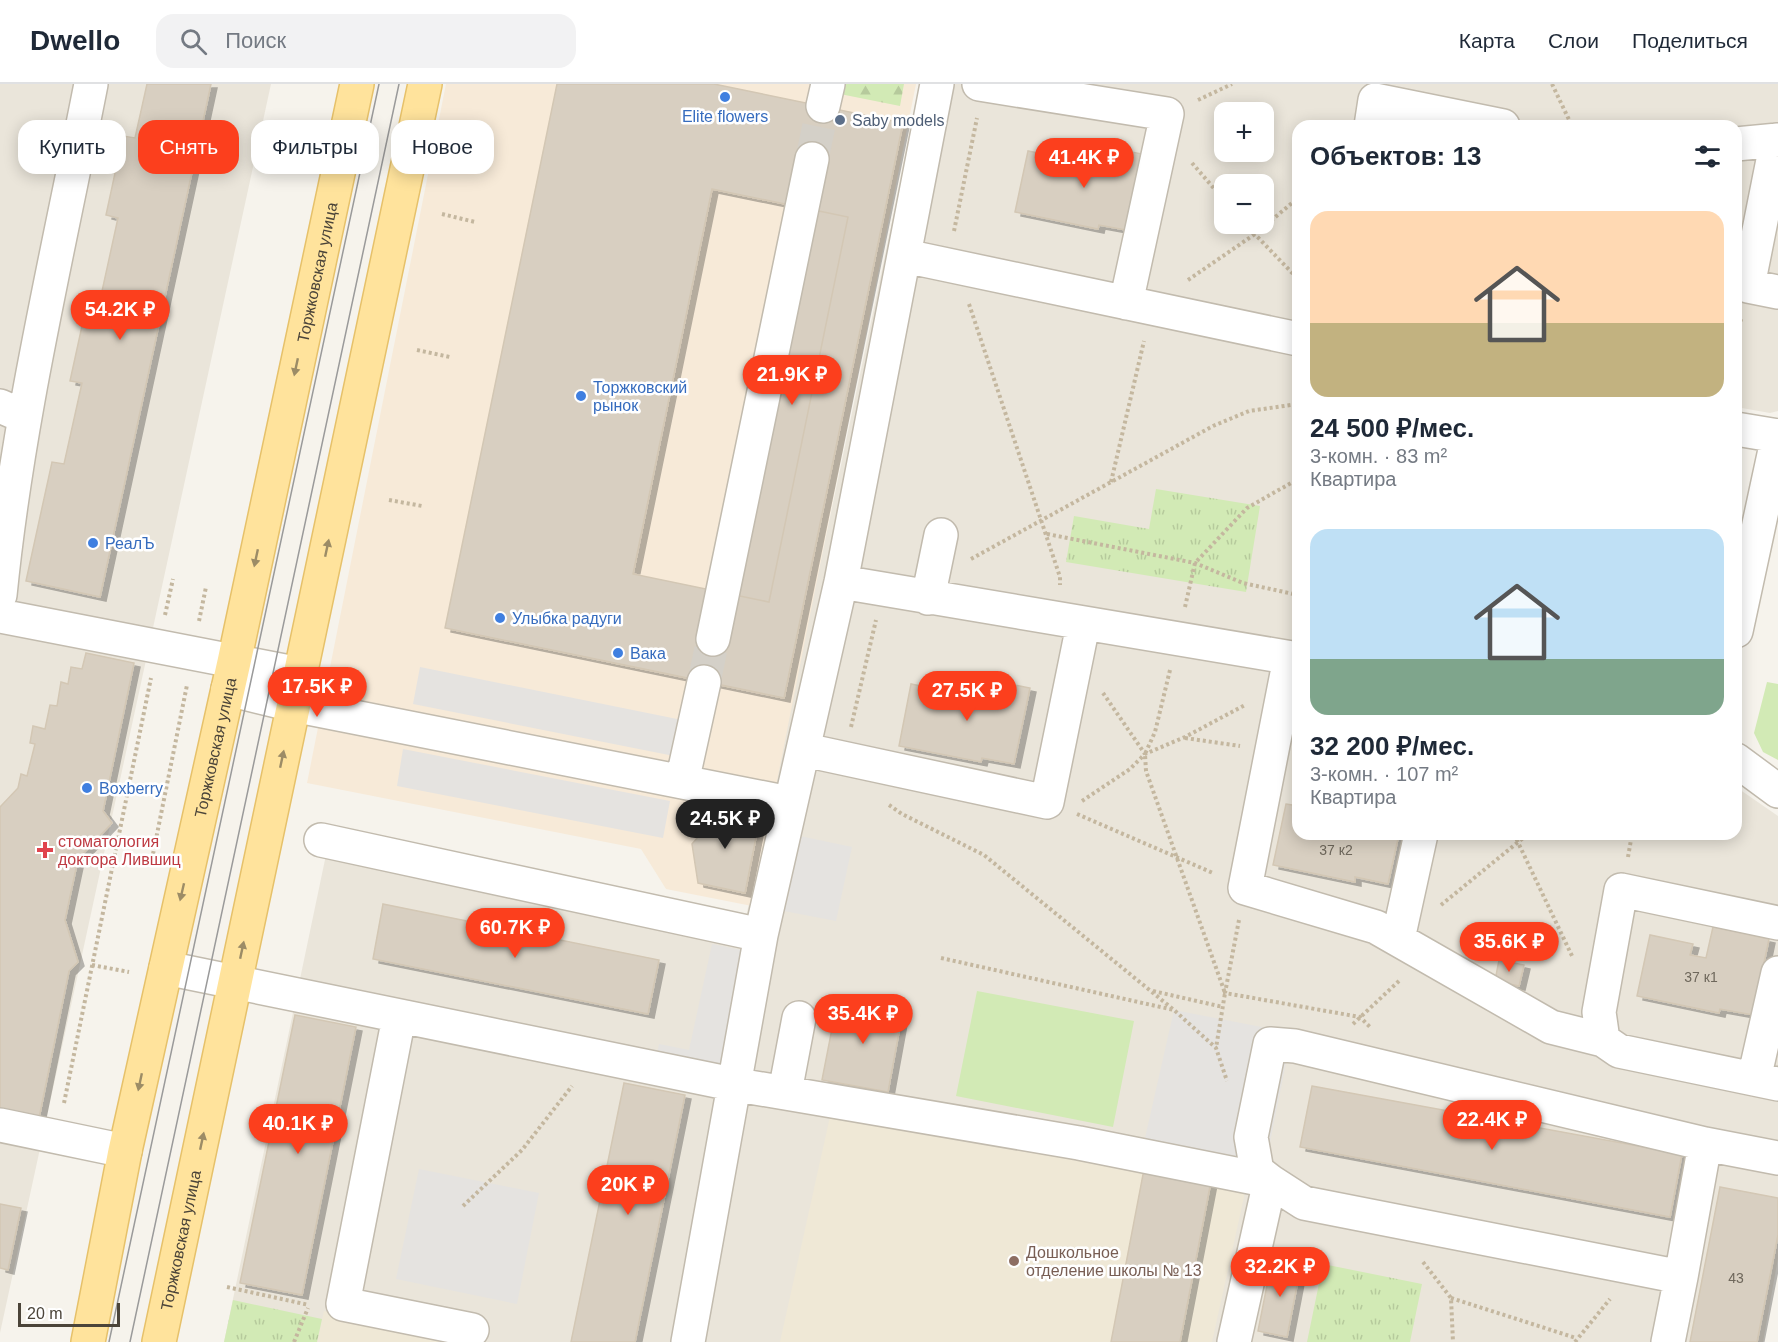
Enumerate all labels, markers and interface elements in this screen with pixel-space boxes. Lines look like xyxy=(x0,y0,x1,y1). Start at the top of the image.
search box xyxy=(156,14,576,68)
text: Dwello xyxy=(30,25,120,56)
icon: search xyxy=(177,25,210,58)
text: Поиск xyxy=(225,28,286,53)
text: Карта xyxy=(1459,29,1515,52)
text: Слои xyxy=(1548,29,1599,52)
text: Поделиться xyxy=(1632,29,1748,52)
marker: Elite flowers xyxy=(718,90,732,104)
map controls xyxy=(1214,102,1274,234)
button: + xyxy=(1214,102,1274,162)
place label: Elite flowers xyxy=(682,108,768,125)
place label: Saby models xyxy=(852,112,945,129)
marker: Saby models xyxy=(833,113,847,127)
chip: Купить xyxy=(18,120,126,174)
chip: Снять xyxy=(138,120,239,174)
chip: Фильтры xyxy=(251,120,379,174)
chip: Новое xyxy=(391,120,494,174)
pin: 41.4K ₽ xyxy=(1029,138,1139,189)
icon: filters xyxy=(1691,140,1724,173)
text: Объектов: 13 xyxy=(1310,141,1481,171)
text: 41.4K ₽ xyxy=(1049,146,1119,168)
button: − xyxy=(1214,174,1274,234)
street label: Торжковская улица xyxy=(294,201,341,344)
icon: home xyxy=(1463,250,1571,358)
pin: 54.2K ₽ xyxy=(65,290,175,341)
text: 54.2K ₽ xyxy=(85,298,155,320)
pin: 21.9K ₽ xyxy=(737,355,847,406)
one-way arrow xyxy=(291,358,301,376)
text: 21.9K ₽ xyxy=(757,363,827,385)
place label: Торжковский рынок xyxy=(593,379,687,414)
marker: Торжковский рынок xyxy=(574,389,588,403)
text: 24 500 ₽/мес. xyxy=(1310,413,1474,443)
text: 3-комн. · 83 m² xyxy=(1310,445,1447,467)
text: Квартира xyxy=(1310,468,1396,490)
place label: РеалЪ xyxy=(105,535,155,552)
marker: РеалЪ xyxy=(86,536,100,550)
one-way arrow xyxy=(323,538,332,557)
one-way arrow xyxy=(251,549,260,568)
icon: home xyxy=(1463,568,1571,676)
place label: Улыбка радуги xyxy=(512,610,622,627)
marker: Улыбка радуги xyxy=(493,611,507,625)
place label: Вака xyxy=(630,645,666,662)
marker: Вака xyxy=(611,646,625,660)
pin: 17.5K ₽ xyxy=(262,667,372,718)
pin: 27.5K ₽ xyxy=(912,671,1022,722)
text: 17.5K ₽ xyxy=(282,675,352,697)
street label: Торжковская улица xyxy=(192,676,239,819)
text: 27.5K ₽ xyxy=(932,679,1002,701)
text: 32 200 ₽/мес. xyxy=(1310,731,1474,761)
one-way arrow xyxy=(278,750,287,769)
text: 3-комн. · 107 m² xyxy=(1310,763,1458,785)
place label: Boxberry xyxy=(99,780,163,797)
marker: Boxberry xyxy=(80,781,94,795)
text: Квартира xyxy=(1310,786,1396,808)
pin: 24.5K ₽ xyxy=(670,799,780,850)
text: 24.5K ₽ xyxy=(690,807,760,829)
place label: стоматология доктора Лившиц xyxy=(58,833,181,868)
marker: стоматология доктора Лившиц xyxy=(36,841,54,859)
house number: 37 к2 xyxy=(1319,842,1353,858)
one-way arrow xyxy=(177,883,187,901)
pin: 60.7K ₽ xyxy=(460,908,570,959)
text: 60.7K ₽ xyxy=(480,916,550,938)
pin: 35.6K ₽ xyxy=(1454,922,1564,973)
text: 35.6K ₽ xyxy=(1474,930,1544,952)
one-way arrow xyxy=(238,940,247,959)
house number: 37 к1 xyxy=(1684,969,1718,985)
pin: 35.4K ₽ xyxy=(808,994,918,1045)
text: 35.4K ₽ xyxy=(828,1002,898,1024)
one-way arrow xyxy=(135,1073,144,1092)
pin: 22.4K ₽ xyxy=(1437,1100,1547,1151)
pin: 40.1K ₽ xyxy=(243,1104,353,1155)
text: 22.4K ₽ xyxy=(1457,1108,1527,1130)
text: 40.1K ₽ xyxy=(263,1112,333,1134)
one-way arrow xyxy=(197,1132,207,1150)
pin: 20K ₽ xyxy=(586,1165,670,1216)
street label: Торжковская улица xyxy=(158,1169,204,1312)
text: 20K ₽ xyxy=(601,1173,655,1195)
place label: Дошкольное отделение школы № 13 xyxy=(1026,1244,1202,1279)
pin: 32.2K ₽ xyxy=(1225,1247,1335,1298)
marker: Дошкольное отделение школы № 13 xyxy=(1007,1254,1021,1268)
text: 32.2K ₽ xyxy=(1245,1255,1315,1277)
house number: 43 xyxy=(1728,1270,1744,1286)
scale bar xyxy=(18,1300,120,1328)
text: 20 m xyxy=(27,1305,63,1322)

